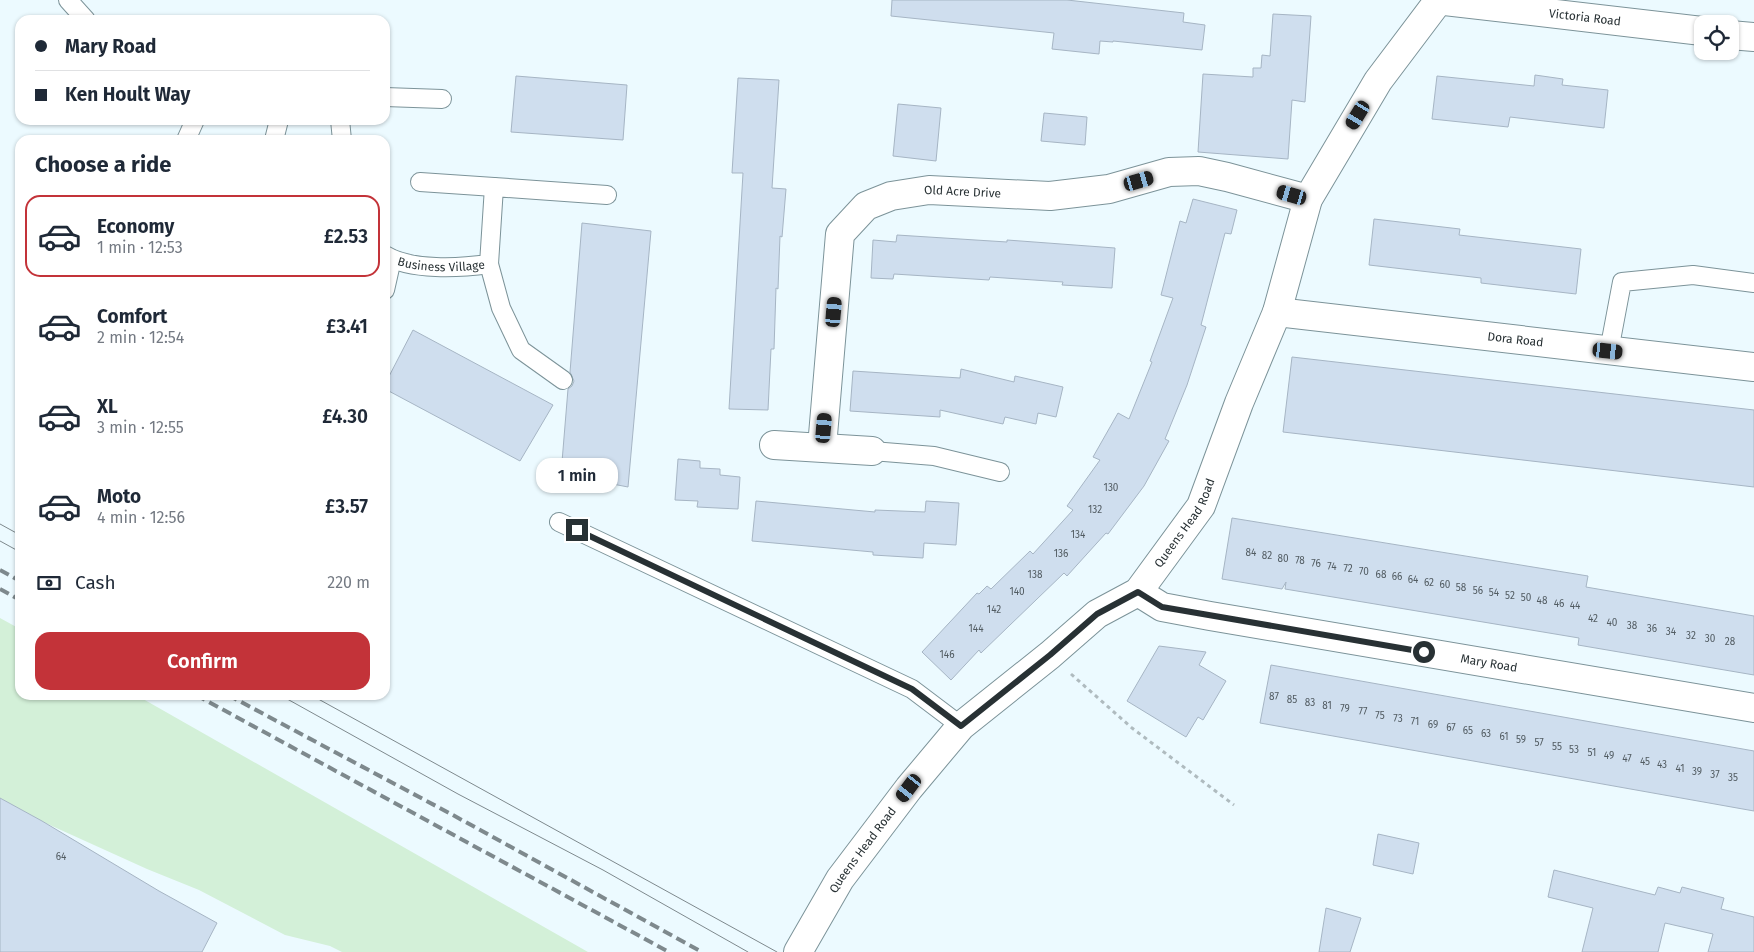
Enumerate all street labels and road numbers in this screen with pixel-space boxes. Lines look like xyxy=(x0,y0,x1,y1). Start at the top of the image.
street label: Victoria Road xyxy=(1548,6,1622,29)
street label: Old Acre Drive xyxy=(923,183,1001,201)
street label: Business Village xyxy=(396,254,486,274)
street label: Dora Road xyxy=(1487,329,1544,350)
street label: Queens Head Road xyxy=(1151,476,1218,570)
street label: Mary Road xyxy=(1459,651,1518,675)
street label: Queens Head Road xyxy=(826,804,899,895)

